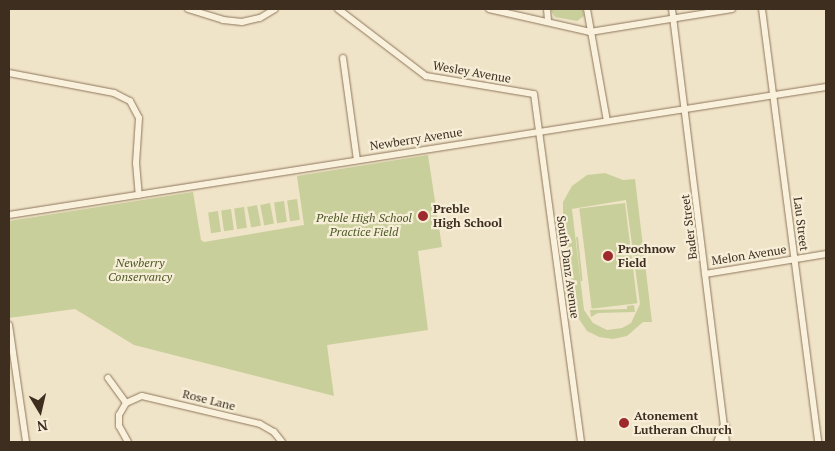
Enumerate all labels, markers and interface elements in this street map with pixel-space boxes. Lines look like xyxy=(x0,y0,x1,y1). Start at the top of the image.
street label: Wesley Avenue xyxy=(432,58,512,86)
street label: Newberry Avenue xyxy=(369,125,463,153)
street label: Bader Street xyxy=(678,194,700,260)
street label: Lau Street xyxy=(791,196,811,252)
place label: Preble High School xyxy=(433,202,502,230)
marker: Preble High School xyxy=(417,210,429,222)
park label: Preble High School Practice Field xyxy=(316,211,412,239)
street label: South Danz Avenue xyxy=(554,214,582,320)
place label: Prochnow Field xyxy=(618,242,676,270)
street label: Melon Avenue xyxy=(710,242,788,268)
marker: Prochnow Field xyxy=(602,250,614,262)
park label: Newberry Conservancy xyxy=(108,256,172,284)
north arrow xyxy=(15,386,65,436)
street label: Rose Lane xyxy=(181,386,237,414)
place label: Atonement Lutheran Church xyxy=(634,409,732,437)
text: N xyxy=(36,416,49,437)
marker: Atonement Lutheran Church xyxy=(618,417,630,429)

